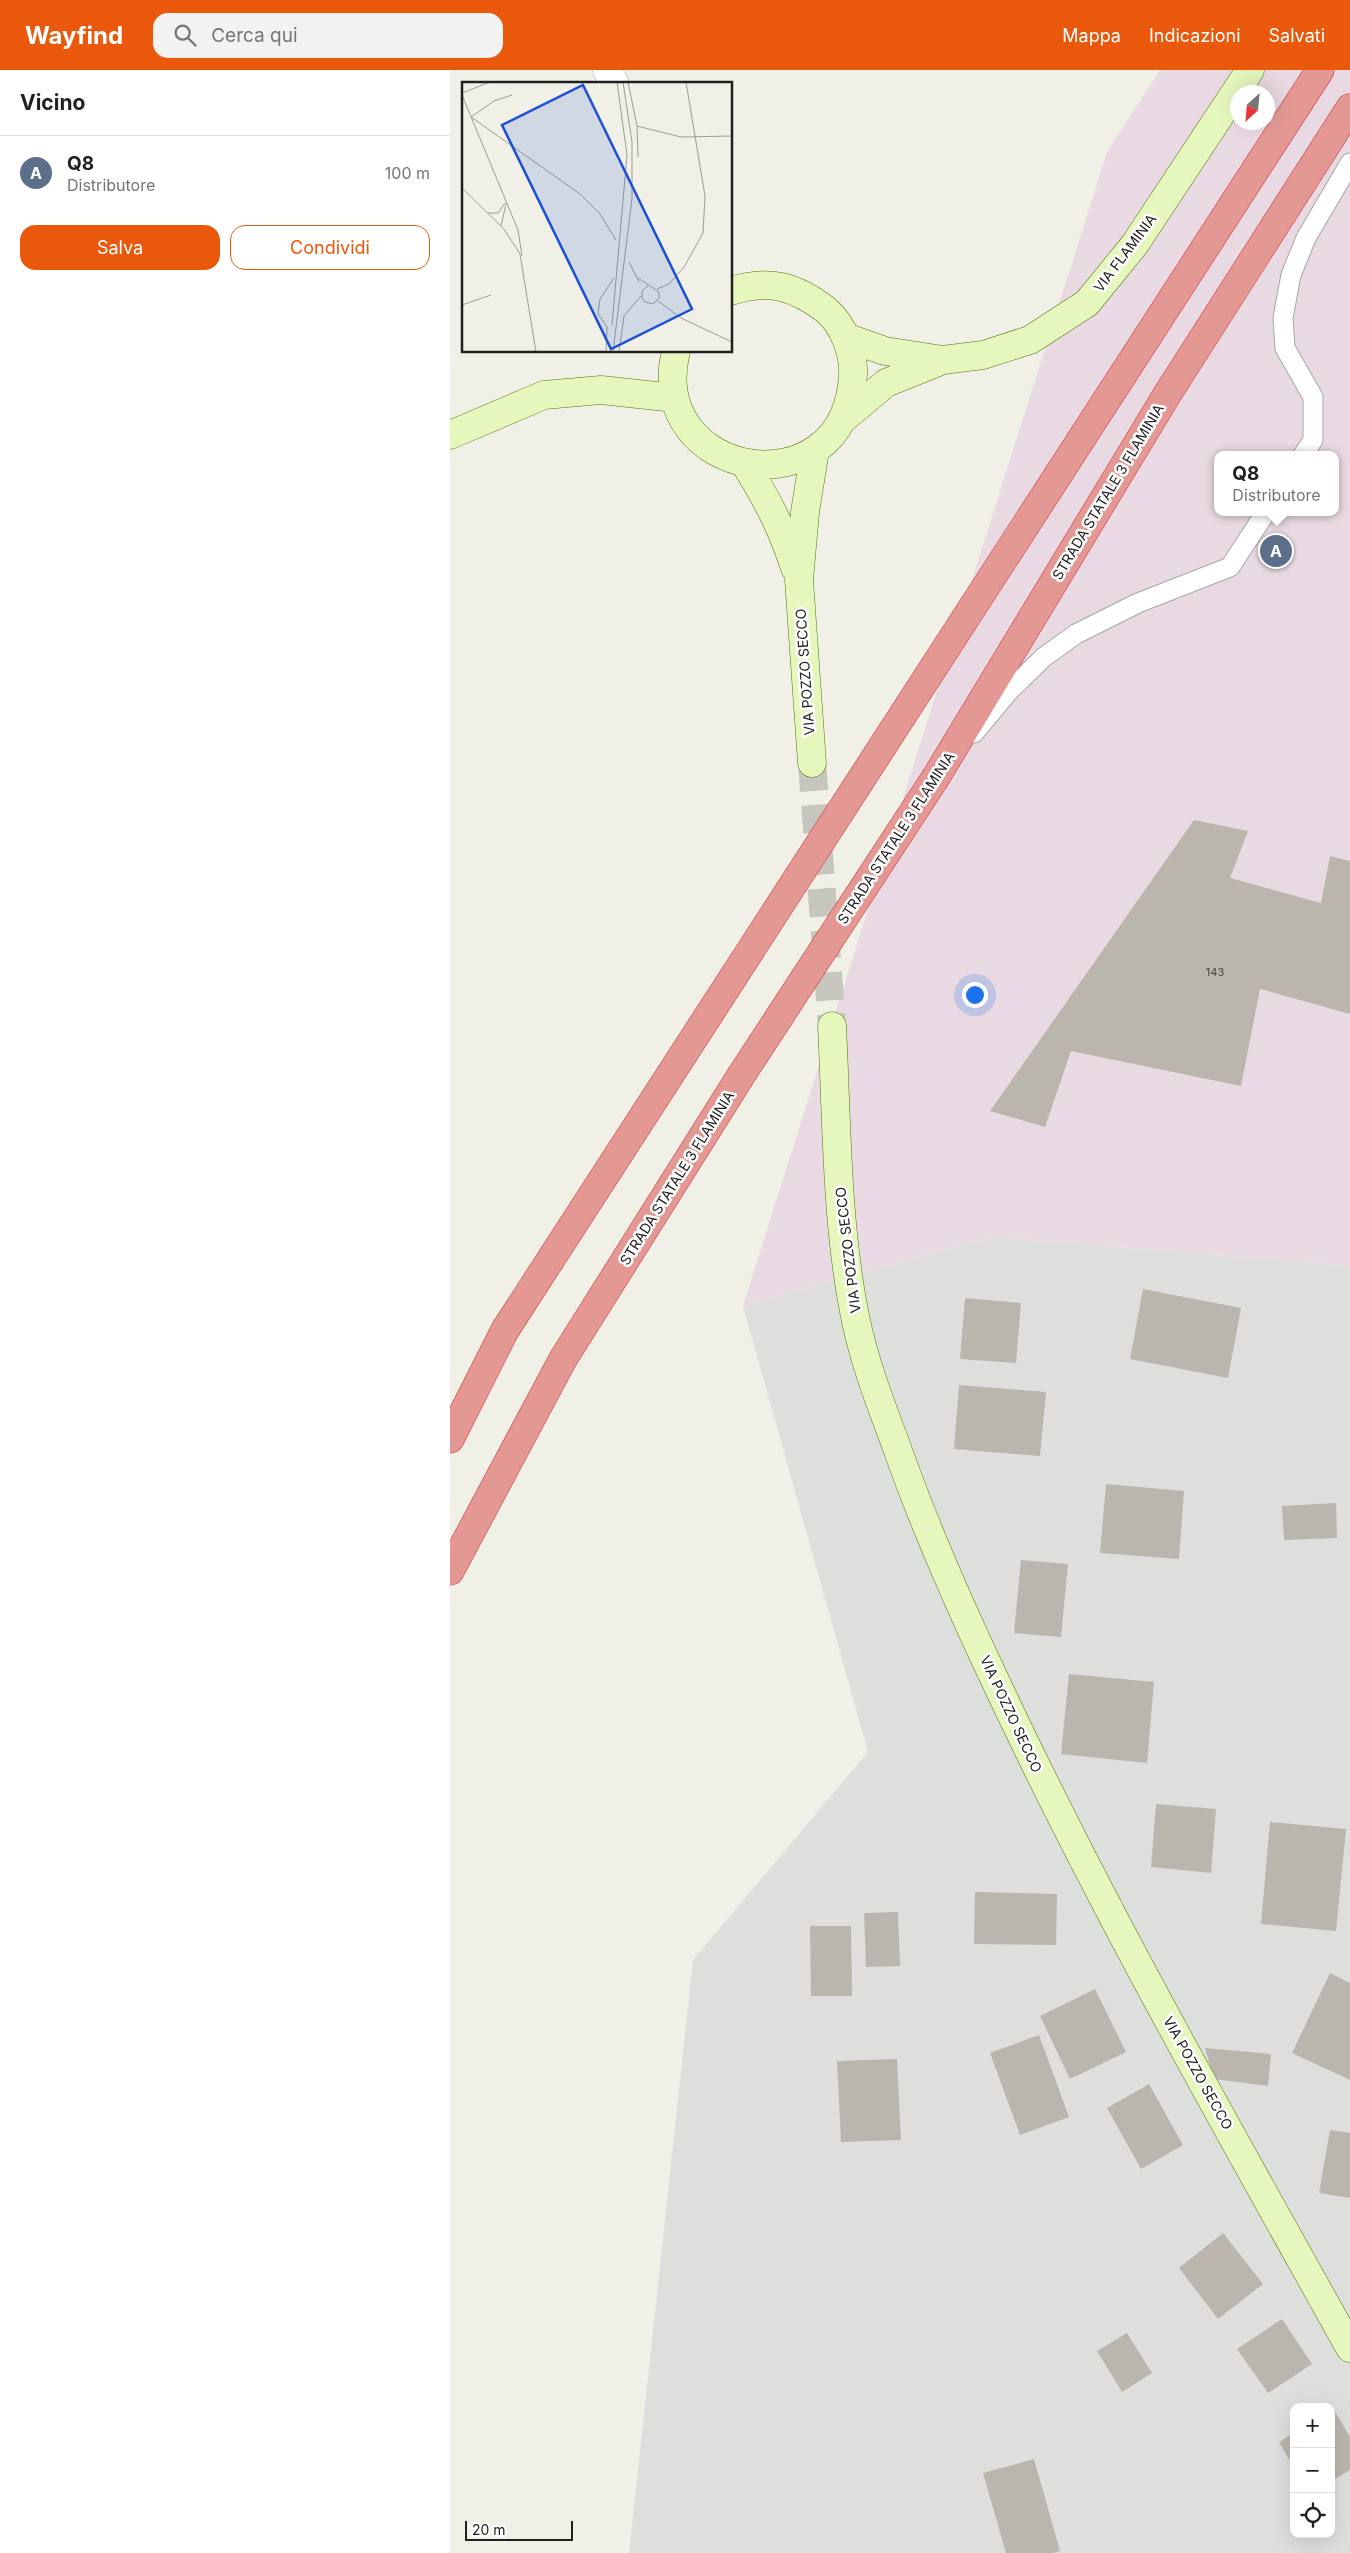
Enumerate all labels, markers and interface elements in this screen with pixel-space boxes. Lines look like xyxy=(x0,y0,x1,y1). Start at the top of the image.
search box xyxy=(153,13,503,58)
text: Wayfind xyxy=(25,21,123,50)
icon: search xyxy=(171,21,199,49)
text: Cerca qui xyxy=(211,24,298,47)
text: Mappa xyxy=(1062,25,1121,46)
text: Indicazioni xyxy=(1149,25,1241,46)
text: Salvati xyxy=(1269,25,1325,46)
inset map xyxy=(462,82,732,352)
north arrow xyxy=(1230,85,1275,130)
text: Vicino xyxy=(20,90,85,115)
text: Q8 xyxy=(67,152,94,175)
text: A xyxy=(30,163,42,183)
text: 100 m xyxy=(385,163,430,183)
text: Distributore xyxy=(67,175,155,195)
street label: VIA FLAMINIA xyxy=(1090,210,1160,295)
button: Salva xyxy=(20,225,220,270)
button: Condividi xyxy=(230,225,430,270)
street label: STRADA STATALE 3 FLAMINIA xyxy=(1048,401,1167,583)
popup xyxy=(1214,451,1339,516)
text: Q8 xyxy=(1232,462,1260,485)
text: Distributore xyxy=(1232,485,1321,505)
pin: A xyxy=(1260,532,1292,570)
street label: VIA POZZO SECCO xyxy=(792,608,817,736)
street label: STRADA STATALE 3 FLAMINIA xyxy=(833,748,958,927)
house number: 143 xyxy=(1206,965,1224,979)
your location xyxy=(962,982,988,1008)
street label: STRADA STATALE 3 FLAMINIA xyxy=(616,1087,737,1268)
street label: VIA POZZO SECCO xyxy=(831,1186,864,1314)
street label: VIA POZZO SECCO xyxy=(977,1653,1046,1775)
street label: VIA POZZO SECCO xyxy=(1160,2013,1237,2132)
map controls xyxy=(1290,2403,1335,2538)
button: + xyxy=(1290,2403,1335,2448)
button: − xyxy=(1290,2448,1335,2493)
button: locate xyxy=(1290,2493,1335,2538)
scale bar xyxy=(465,2518,572,2541)
text: 20 m xyxy=(472,2521,506,2538)

